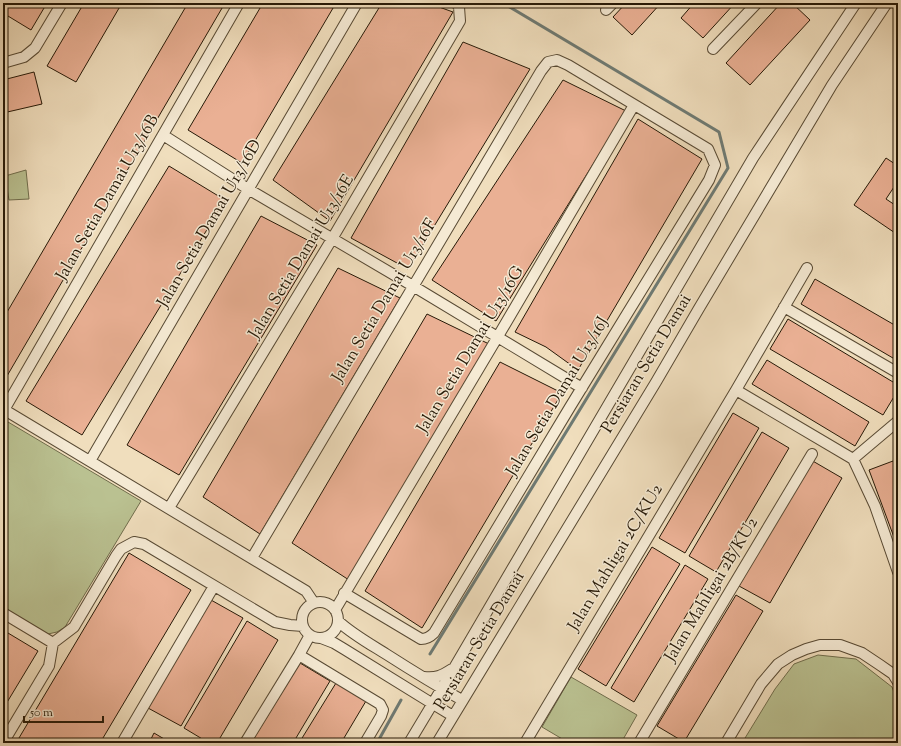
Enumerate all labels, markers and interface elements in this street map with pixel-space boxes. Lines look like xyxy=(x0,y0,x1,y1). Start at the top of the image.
street label: Jalan Setia Damai U13/16B xyxy=(50,110,166,286)
street label: Jalan Setia Damai U13/16D xyxy=(151,135,268,313)
street label: Jalan Setia Damai U13/16E xyxy=(243,170,361,344)
street label: Jalan Setia Damai U13/16F xyxy=(326,214,444,388)
street label: Jalan Setia Damai U13/16G xyxy=(411,262,531,439)
street label: Persiaran Setia Damai xyxy=(596,290,698,438)
street label: Jalan Setia Damai U13/16J xyxy=(500,313,615,482)
street label: Jalan Mahligai 2C/KU2 xyxy=(562,480,669,637)
street label: Jalan Mahligai 2B/KU2 xyxy=(659,513,765,668)
street label: Persiaran Setia Damai xyxy=(429,567,531,715)
scale bar xyxy=(24,698,103,724)
text: 50 m xyxy=(29,704,53,722)

